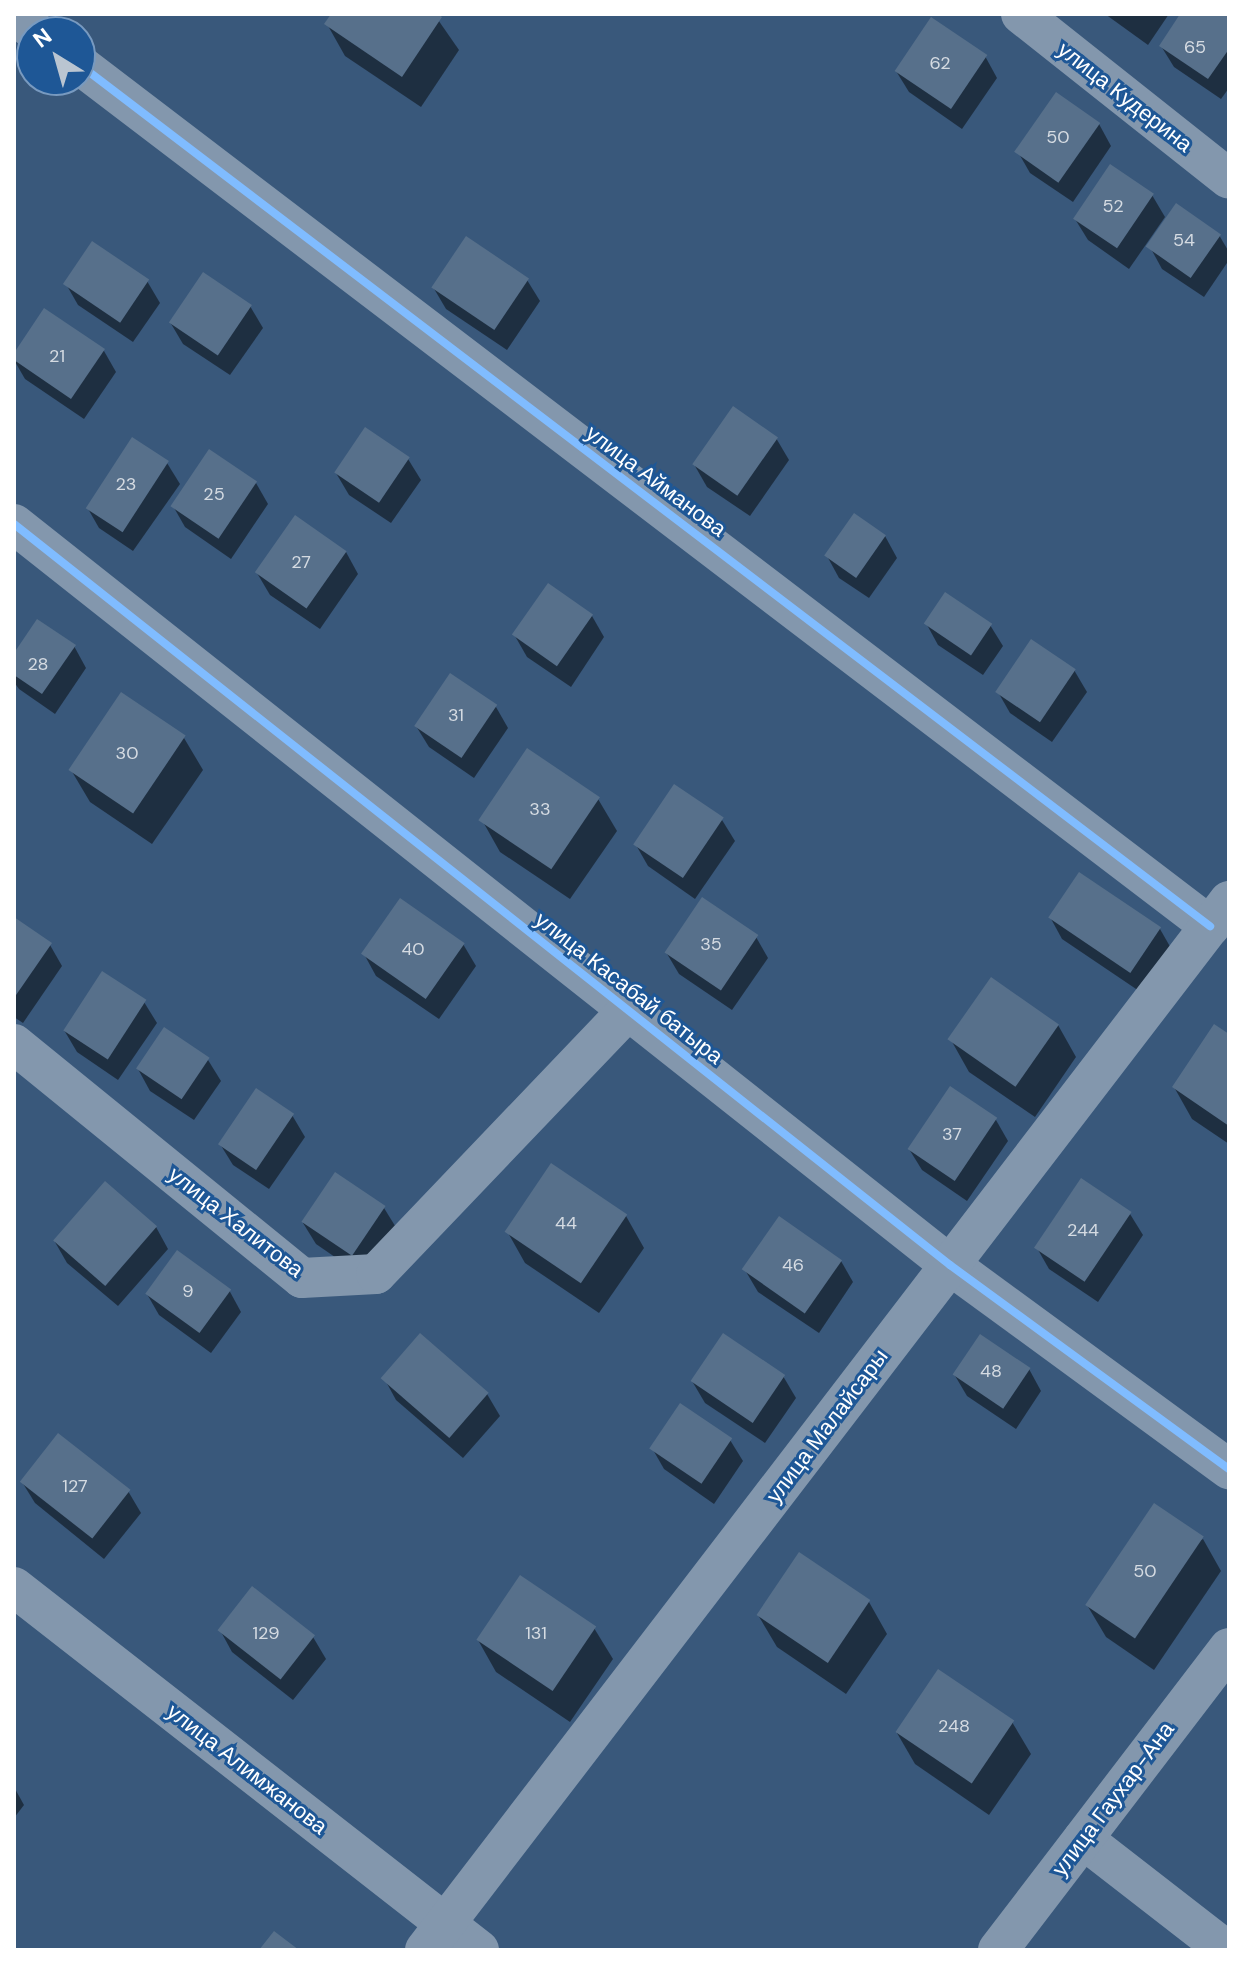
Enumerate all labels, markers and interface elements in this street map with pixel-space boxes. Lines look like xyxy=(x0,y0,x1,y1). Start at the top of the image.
north arrow xyxy=(16,16,96,96)
text: N xyxy=(27,22,58,54)
street label: улица Кудерина xyxy=(1052,36,1198,158)
house number: 65 xyxy=(1184,36,1206,58)
house number: 62 xyxy=(929,52,951,74)
house number: 50 xyxy=(1046,126,1070,148)
house number: 52 xyxy=(1102,195,1124,217)
house number: 54 xyxy=(1173,229,1195,251)
house number: 21 xyxy=(49,345,65,367)
street label: улица Айманова xyxy=(581,420,731,542)
house number: 23 xyxy=(115,473,137,495)
house number: 25 xyxy=(203,483,225,505)
house number: 27 xyxy=(291,551,311,573)
house number: 28 xyxy=(27,653,49,675)
house number: 31 xyxy=(448,704,464,726)
house number: 30 xyxy=(116,742,138,764)
house number: 33 xyxy=(529,798,551,820)
street label: улица Касабай батыра xyxy=(530,906,728,1070)
house number: 35 xyxy=(700,933,722,955)
house number: 40 xyxy=(401,938,425,960)
house number: 37 xyxy=(942,1123,962,1145)
street label: улица Халитова xyxy=(163,1161,309,1283)
house number: 44 xyxy=(555,1212,577,1234)
house number: 244 xyxy=(1067,1219,1099,1241)
house number: 46 xyxy=(782,1254,804,1276)
house number: 9 xyxy=(182,1280,194,1302)
street label: улица Малайсары xyxy=(761,1344,893,1508)
house number: 48 xyxy=(980,1360,1002,1382)
house number: 127 xyxy=(62,1475,88,1497)
house number: 50 xyxy=(1133,1560,1157,1582)
house number: 129 xyxy=(252,1622,280,1644)
house number: 131 xyxy=(525,1622,547,1644)
street label: улица Алимжанова xyxy=(162,1698,332,1840)
house number: 248 xyxy=(938,1715,970,1737)
street label: улица Гаухар-Ана xyxy=(1046,1717,1180,1881)

